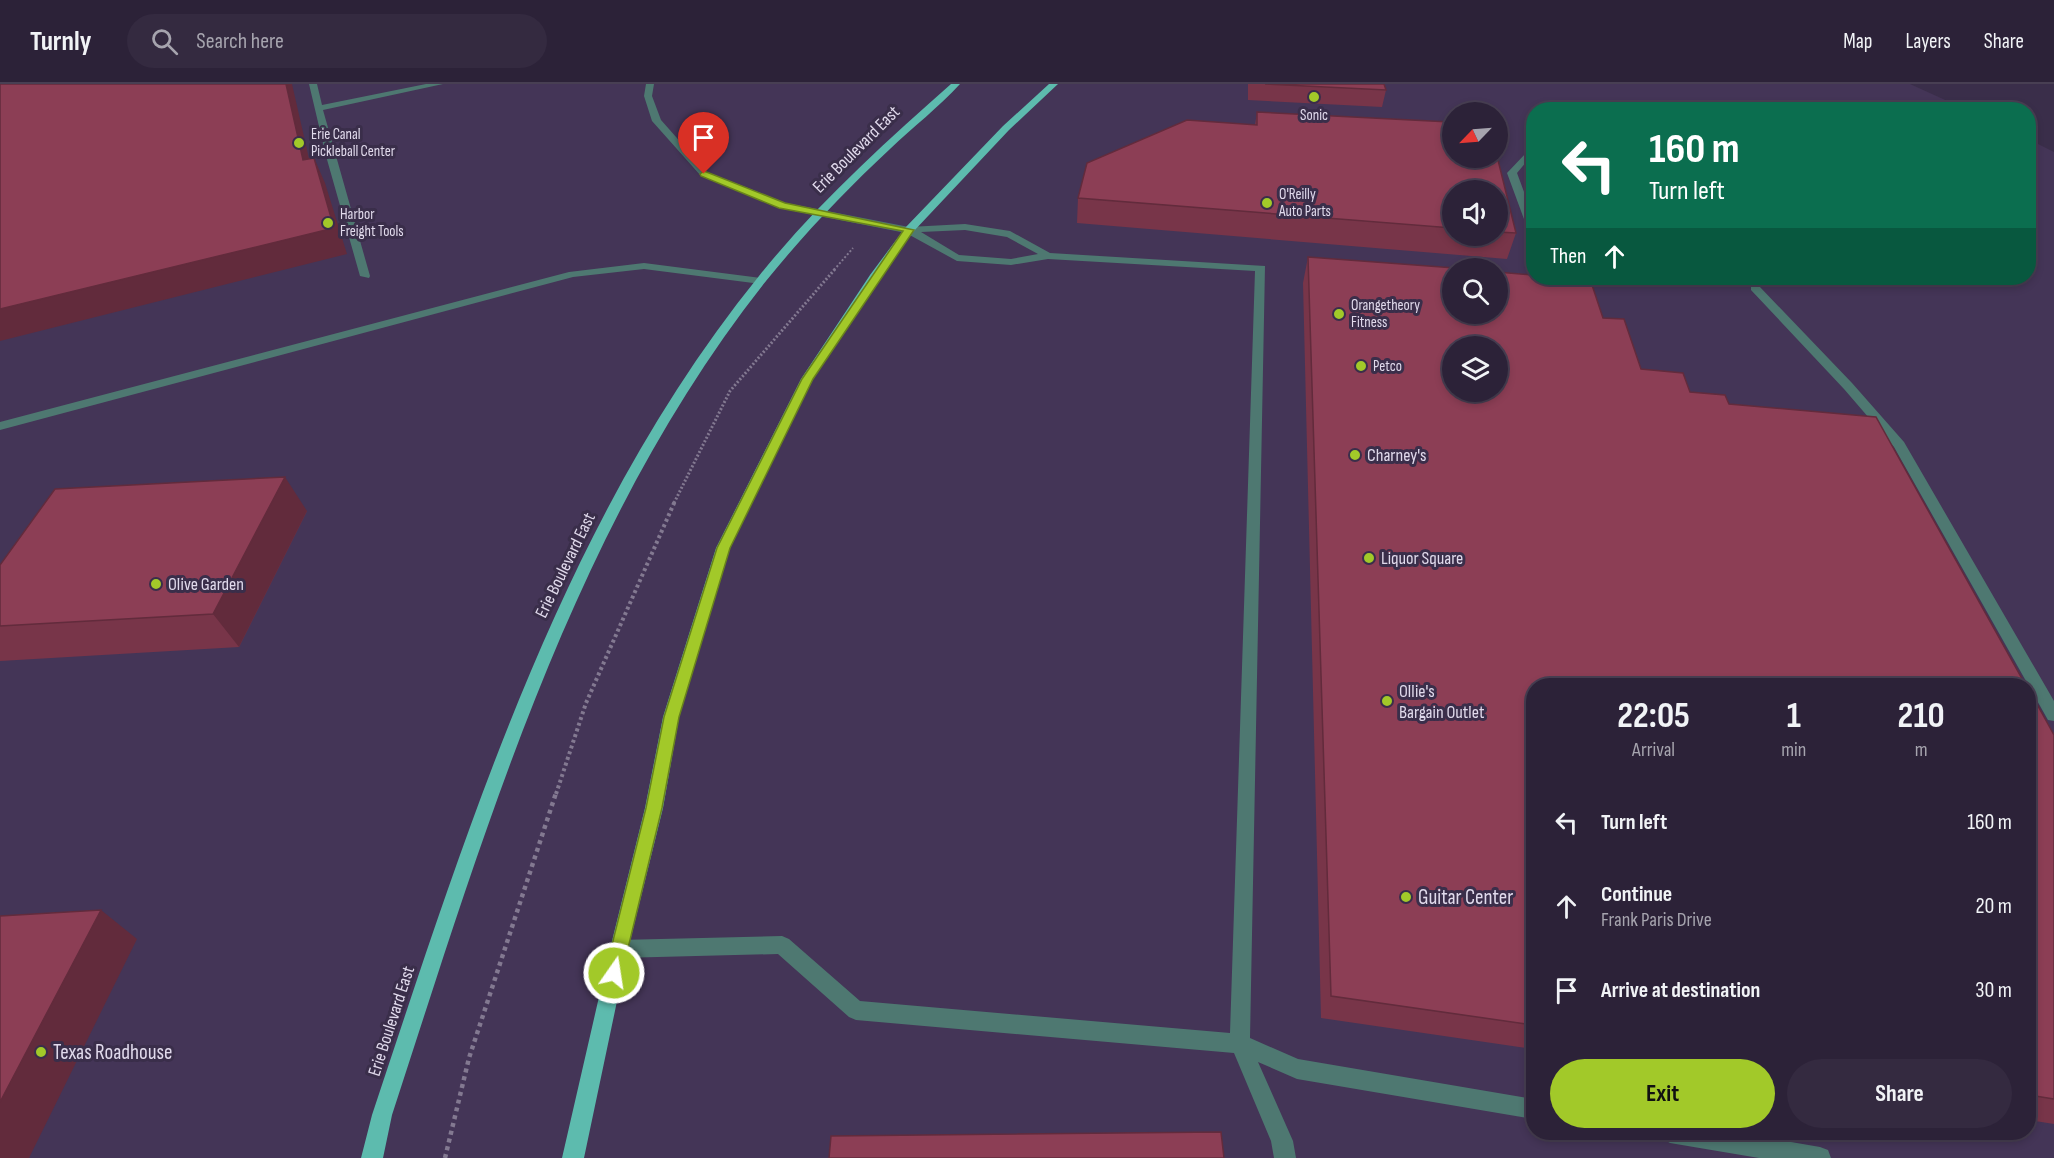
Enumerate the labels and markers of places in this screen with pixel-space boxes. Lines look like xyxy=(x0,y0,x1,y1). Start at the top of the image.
marker: Sonic xyxy=(1307,90,1321,104)
place label: Sonic xyxy=(1300,106,1328,125)
pin xyxy=(678,112,729,174)
place label: Erie Canal Pickleball Center xyxy=(311,125,396,161)
marker: Erie Canal Pickleball Center xyxy=(292,136,306,150)
place label: O'Reilly Auto Parts xyxy=(1278,185,1331,221)
marker: O'Reilly Auto Parts xyxy=(1260,196,1274,210)
place label: Harbor Freight Tools xyxy=(340,205,404,241)
marker: Harbor Freight Tools xyxy=(321,216,335,230)
place label: Orangetheory Fitness xyxy=(1351,296,1420,332)
marker: Orangetheory Fitness xyxy=(1332,307,1346,321)
place label: Petco xyxy=(1373,357,1402,376)
marker: Petco xyxy=(1354,359,1368,373)
place label: Charney's xyxy=(1367,445,1427,466)
marker: Charney's xyxy=(1348,448,1362,462)
place label: Liquor Square xyxy=(1381,548,1463,569)
marker: Liquor Square xyxy=(1362,551,1376,565)
place label: Olive Garden xyxy=(168,574,244,595)
marker: Olive Garden xyxy=(149,577,163,591)
place label: Ollie's Bargain Outlet xyxy=(1399,681,1485,723)
marker: Ollie's Bargain Outlet xyxy=(1380,694,1394,708)
place label: Guitar Center xyxy=(1418,885,1513,910)
marker: Guitar Center xyxy=(1399,890,1413,904)
place label: Texas Roadhouse xyxy=(53,1040,173,1065)
marker: Texas Roadhouse xyxy=(34,1045,48,1059)

